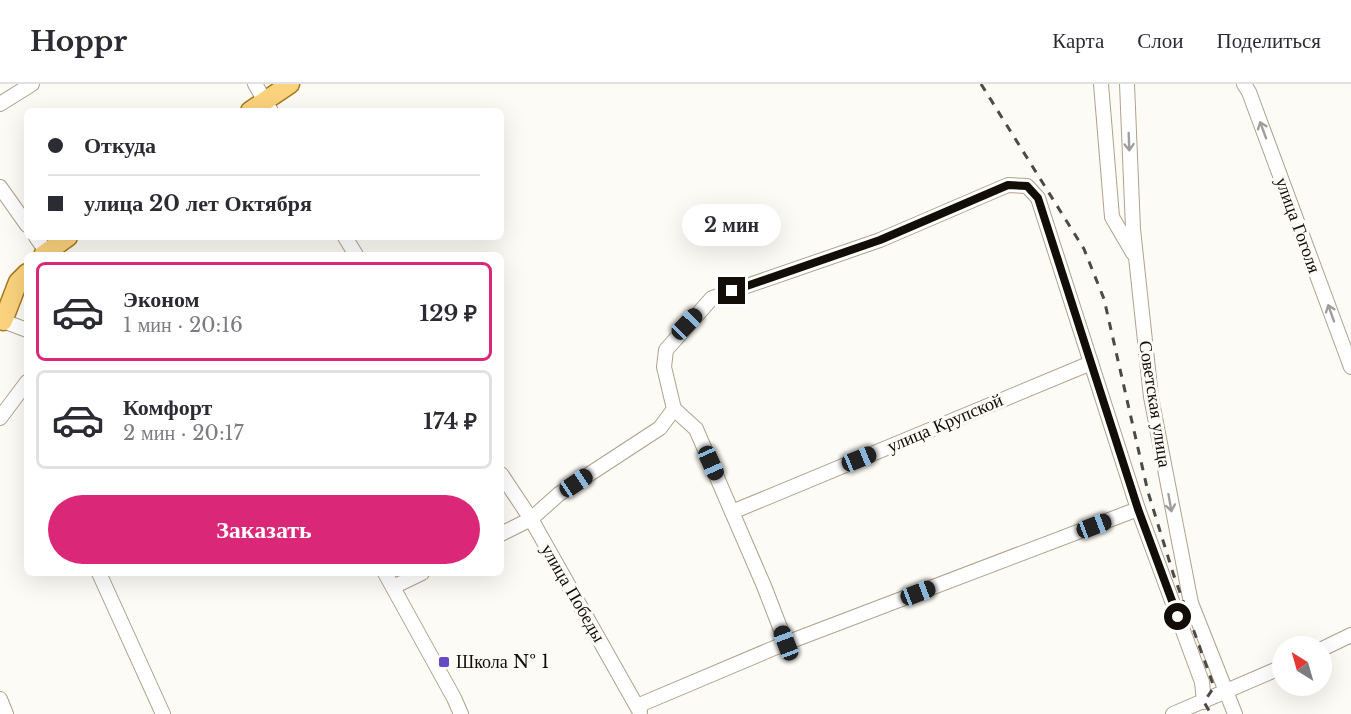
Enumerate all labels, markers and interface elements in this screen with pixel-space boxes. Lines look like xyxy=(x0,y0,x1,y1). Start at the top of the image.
text: Hoppr xyxy=(30,24,127,59)
text: Карта xyxy=(1052,28,1104,54)
text: Слои xyxy=(1137,28,1183,54)
text: Поделиться xyxy=(1216,28,1321,54)
one-way arrow xyxy=(1257,121,1268,140)
text: Откуда xyxy=(84,132,156,159)
one-way arrow xyxy=(1124,132,1135,152)
street label: улица Гоголя xyxy=(1270,174,1326,276)
text: улица 20 лет Октября xyxy=(84,190,312,217)
callout: 2 мин xyxy=(682,204,782,246)
text: 2 мин xyxy=(704,213,759,237)
route end xyxy=(718,277,745,304)
icon: car xyxy=(51,285,105,339)
text: Эконом xyxy=(123,286,200,313)
text: 129 ₽ xyxy=(420,300,477,327)
one-way arrow xyxy=(1324,304,1335,322)
car xyxy=(668,305,706,343)
text: 1 мин · 20:16 xyxy=(123,313,243,337)
street label: Советская улица xyxy=(1134,339,1176,469)
street label: улица Крупской xyxy=(884,389,1006,457)
icon: car xyxy=(51,393,105,447)
text: Комфорт xyxy=(123,394,212,421)
text: 174 ₽ xyxy=(423,408,477,435)
text: 2 мин · 20:17 xyxy=(123,421,244,445)
car xyxy=(695,443,727,483)
car xyxy=(839,444,879,474)
car xyxy=(556,465,596,501)
one-way arrow xyxy=(1165,492,1176,512)
button: Заказать xyxy=(48,495,480,564)
car xyxy=(1074,511,1114,541)
street label: улица Победы xyxy=(536,540,610,646)
car xyxy=(898,578,938,608)
route start xyxy=(1164,603,1191,630)
car xyxy=(771,623,801,663)
north arrow xyxy=(1272,636,1332,696)
map controls xyxy=(1272,636,1332,696)
place label: Школа № 1 xyxy=(456,651,549,673)
marker: Школа № 1 xyxy=(437,655,451,669)

